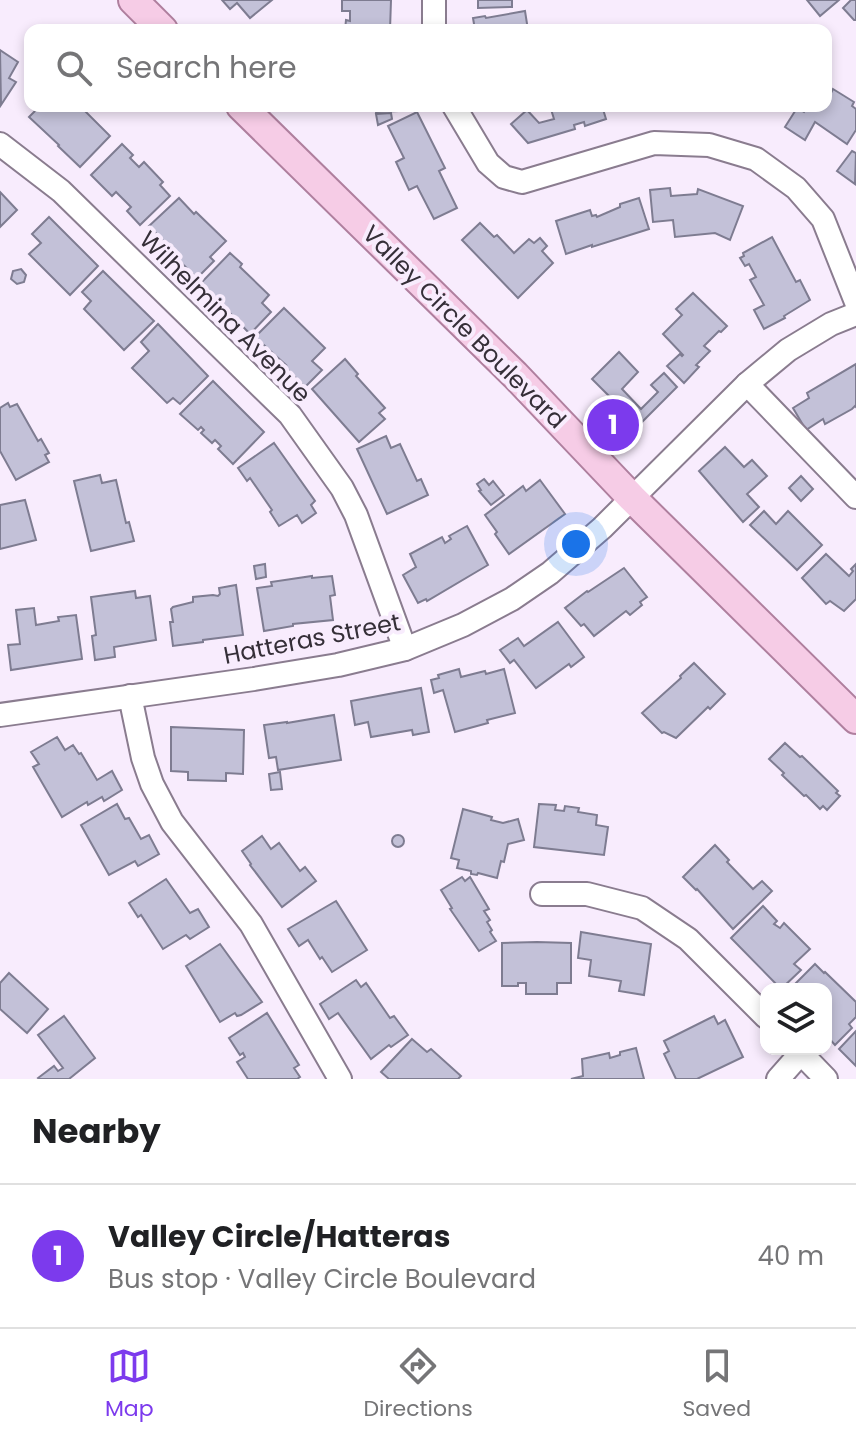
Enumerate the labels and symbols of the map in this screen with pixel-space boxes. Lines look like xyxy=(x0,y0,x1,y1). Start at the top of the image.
street label: Valley Circle Boulevard xyxy=(355,218,573,436)
street label: Wilhelmina Avenue xyxy=(132,224,318,410)
pin: 1 xyxy=(587,395,639,455)
your location xyxy=(556,524,596,564)
street label: Hatteras Street xyxy=(221,605,403,672)

